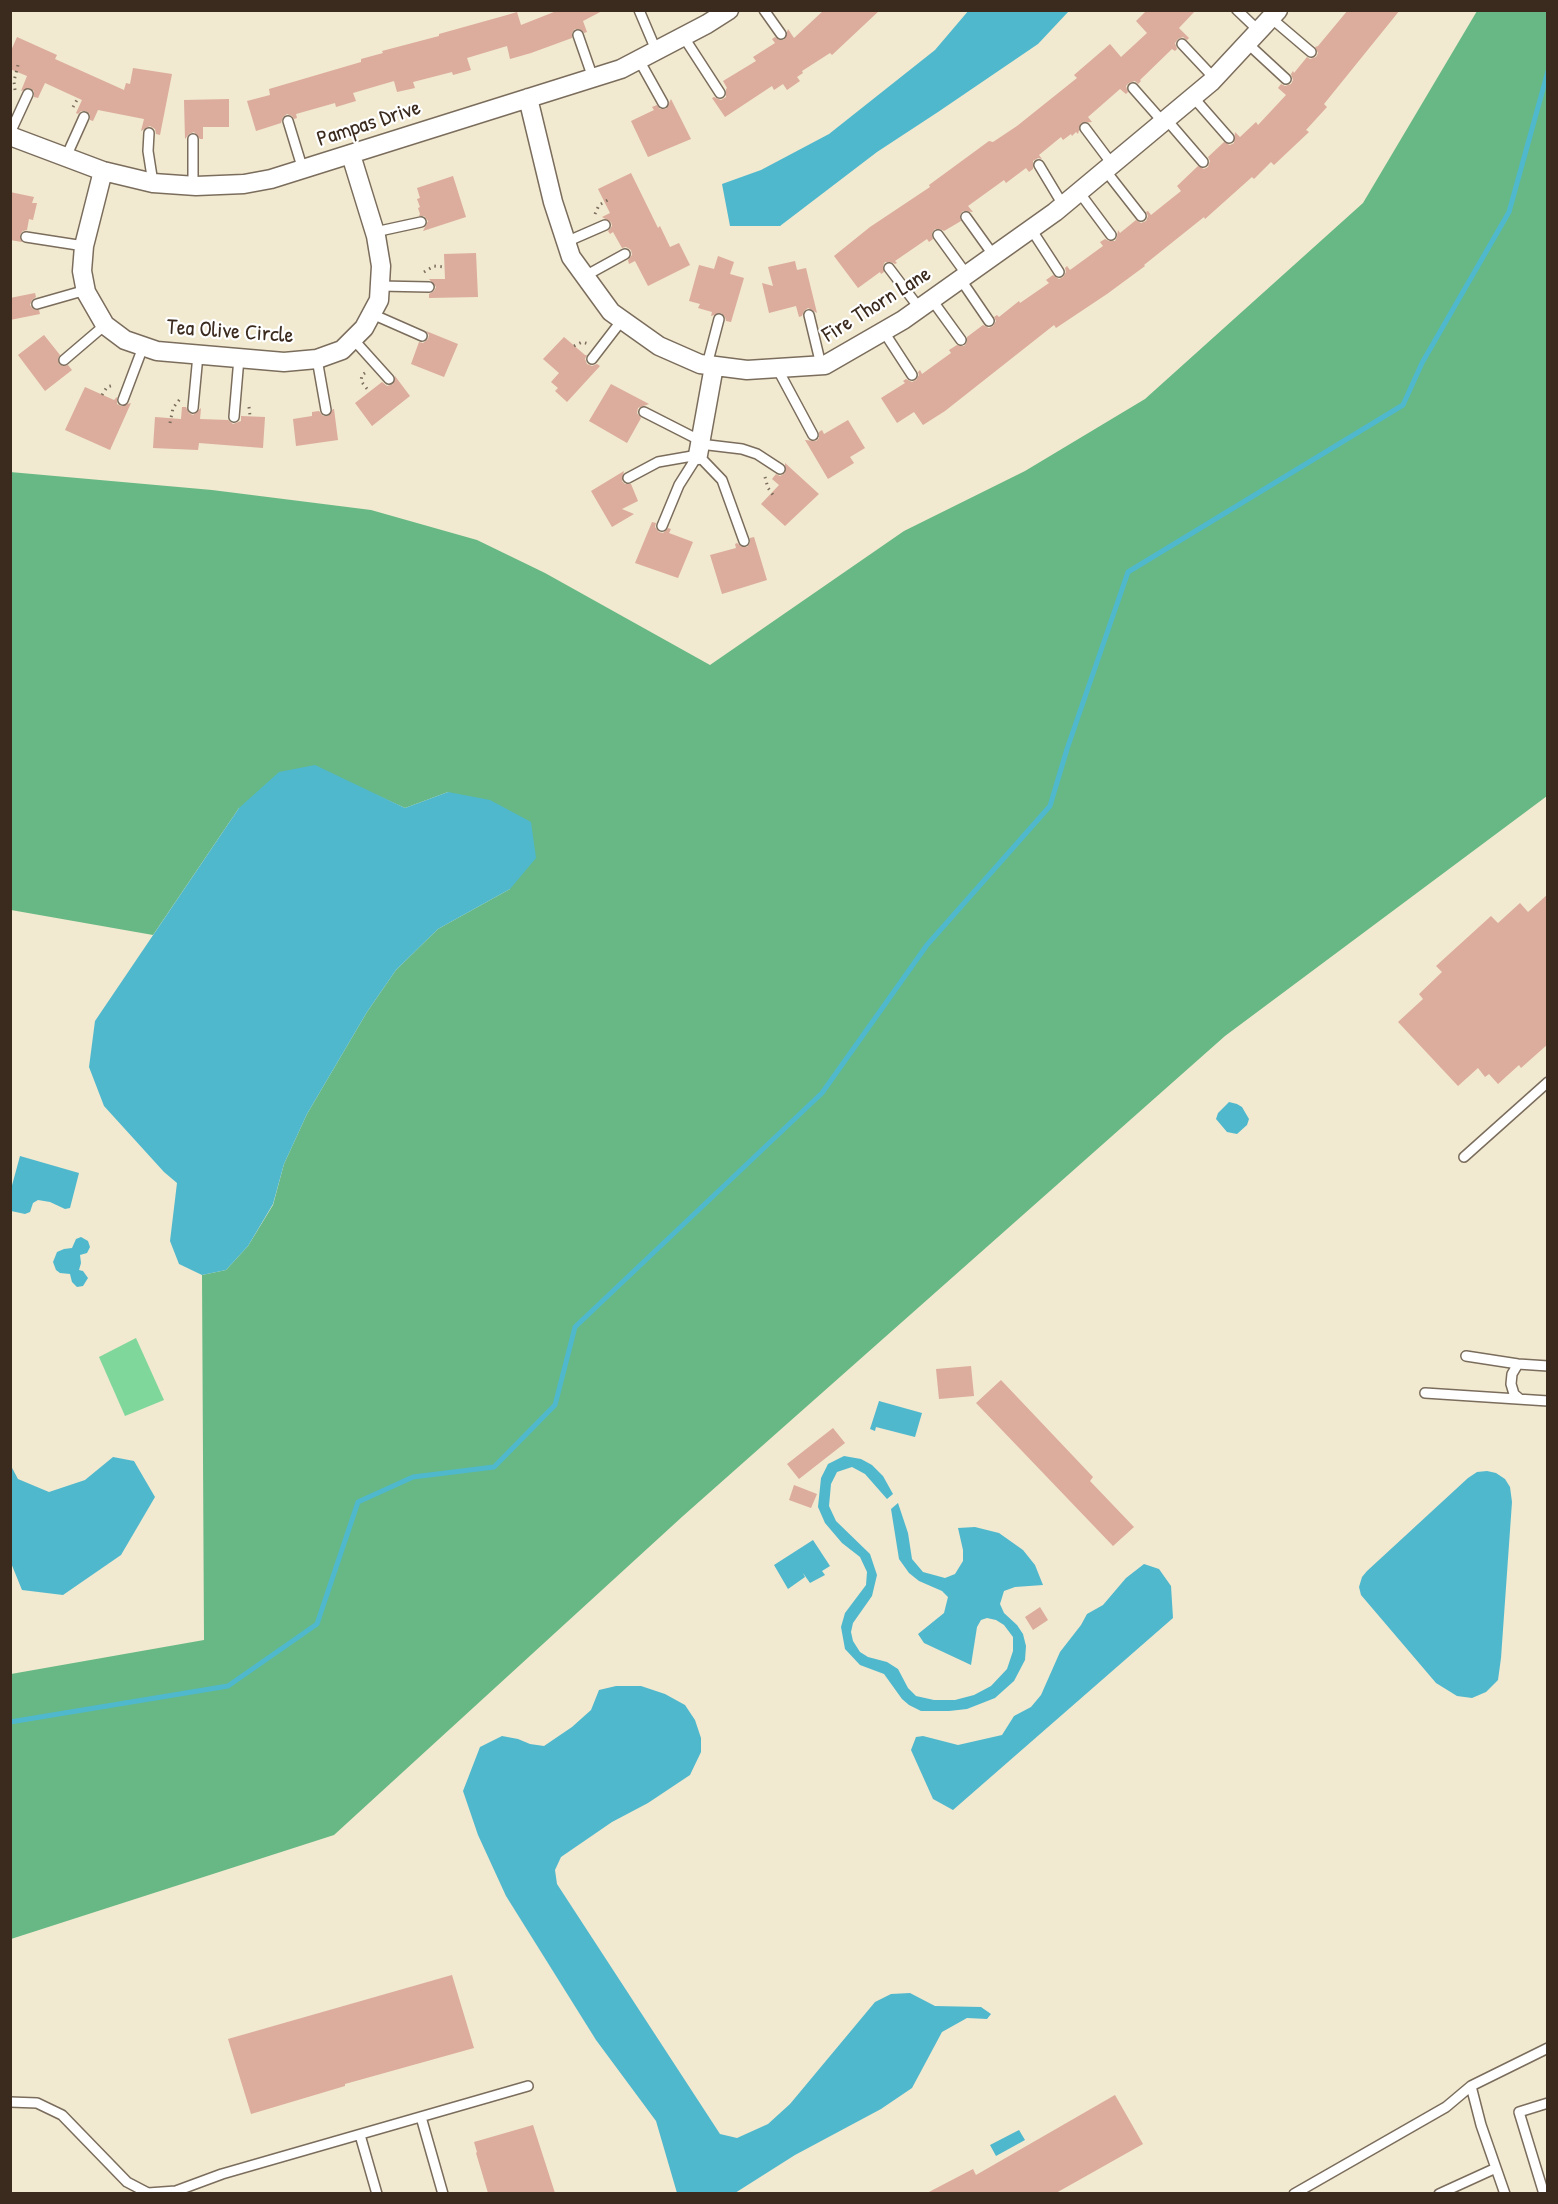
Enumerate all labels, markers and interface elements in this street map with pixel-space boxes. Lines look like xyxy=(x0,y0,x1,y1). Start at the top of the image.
street label: Pampas Drive xyxy=(314,95,424,153)
street label: Fire Thorn Lane xyxy=(818,261,936,349)
street label: Tea Olive Circle xyxy=(166,314,294,350)

